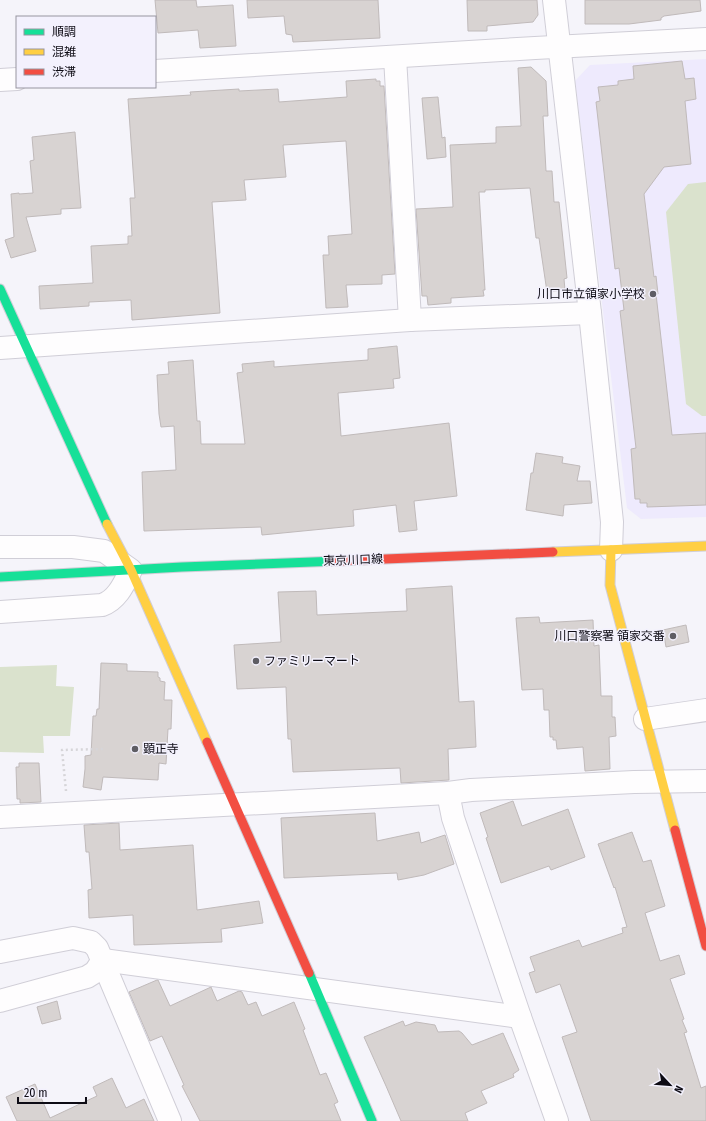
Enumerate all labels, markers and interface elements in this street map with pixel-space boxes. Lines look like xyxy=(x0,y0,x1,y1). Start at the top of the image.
legend xyxy=(16,16,156,88)
text: 順調 xyxy=(52,25,76,39)
text: 混雑 xyxy=(52,45,76,59)
text: 渋滞 xyxy=(52,65,76,79)
place label: 川口市立領家小学校 xyxy=(537,287,645,301)
marker: 川口市立領家小学校 xyxy=(648,289,658,299)
street label: 東京川口線 xyxy=(323,552,383,568)
place label: 川口警察署 領家交番 xyxy=(554,629,665,643)
marker: 川口警察署 領家交番 xyxy=(668,631,678,641)
place label: ファミリーマート xyxy=(264,654,360,668)
marker: ファミリーマート xyxy=(251,656,261,666)
place label: 顕正寺 xyxy=(143,742,179,756)
marker: 顕正寺 xyxy=(130,744,140,754)
north arrow xyxy=(650,1065,690,1105)
scale bar xyxy=(18,1079,86,1105)
text: N xyxy=(671,1083,686,1095)
text: 20 m xyxy=(24,1086,48,1100)

